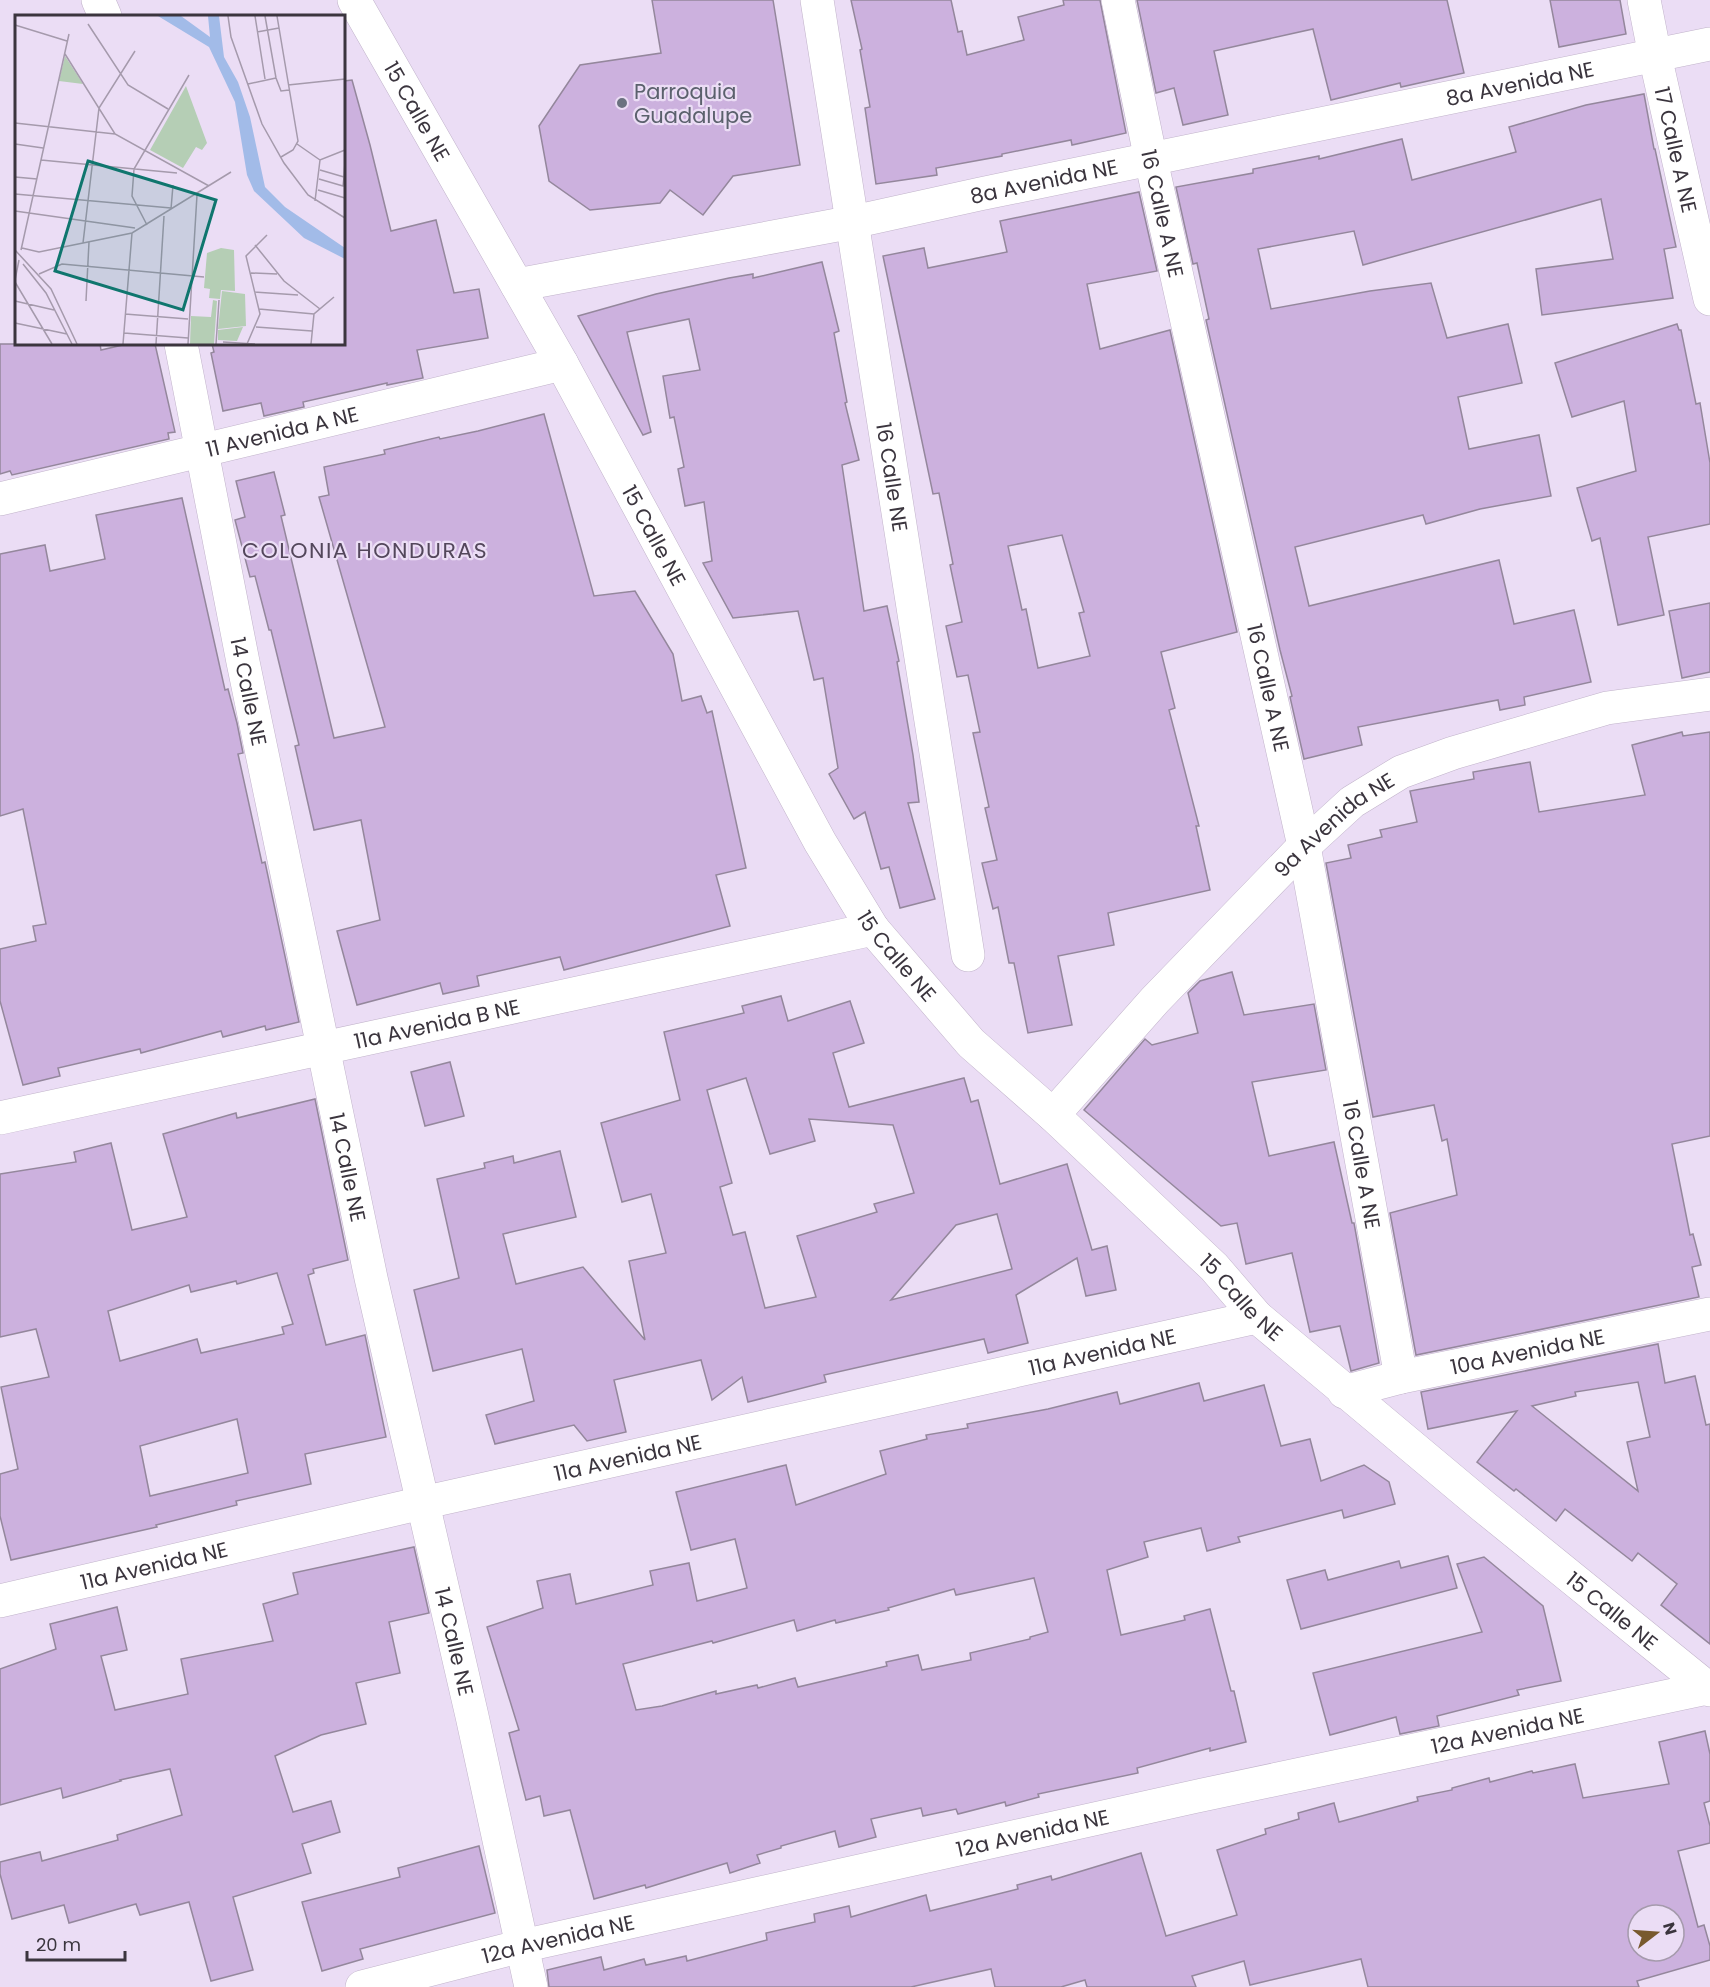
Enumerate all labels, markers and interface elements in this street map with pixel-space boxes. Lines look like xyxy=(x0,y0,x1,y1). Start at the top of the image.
inset map xyxy=(15,15,345,345)
street label: 8a Avenida NE xyxy=(1443,54,1596,112)
street label: 15 Calle NE xyxy=(378,56,458,166)
place label: Parroquia Guadalupe xyxy=(634,77,752,130)
street label: 17 Calle A NE xyxy=(1648,84,1705,215)
marker: Parroquia Guadalupe xyxy=(615,96,629,110)
street label: 16 Calle A NE xyxy=(1135,147,1191,280)
street label: 8a Avenida NE xyxy=(967,152,1120,210)
street label: 11 Avenida A NE xyxy=(203,399,361,464)
street label: 16 Calle NE xyxy=(869,420,915,534)
street label: 15 Calle NE xyxy=(616,480,694,591)
district label: COLONIA HONDURAS xyxy=(242,535,488,566)
street label: 16 Calle A NE xyxy=(1240,621,1297,754)
street label: 14 Calle NE xyxy=(224,634,275,748)
street label: 9a Avenida NE xyxy=(1267,765,1400,883)
street label: 15 Calle NE xyxy=(850,905,943,1007)
street label: 11a Avenida B NE xyxy=(351,991,522,1055)
street label: 16 Calle A NE xyxy=(1336,1098,1388,1231)
street label: 14 Calle NE xyxy=(323,1110,373,1224)
street label: 15 Calle NE xyxy=(1194,1247,1289,1347)
street label: 11a Avenida NE xyxy=(1026,1321,1179,1382)
street label: 10a Avenida NE xyxy=(1448,1321,1607,1381)
street label: 11a Avenida NE xyxy=(551,1427,704,1488)
street label: 11a Avenida NE xyxy=(77,1534,230,1596)
street label: 15 Calle NE xyxy=(1560,1565,1664,1657)
street label: 14 Calle NE xyxy=(428,1584,481,1698)
street label: 12a Avenida NE xyxy=(1428,1700,1587,1761)
street label: 12a Avenida NE xyxy=(953,1802,1112,1864)
north arrow xyxy=(1626,1903,1686,1963)
street label: 12a Avenida NE xyxy=(479,1907,637,1970)
text: N xyxy=(1657,1920,1683,1938)
scale bar xyxy=(27,1924,124,1962)
text: 20 m xyxy=(36,1932,81,1957)

